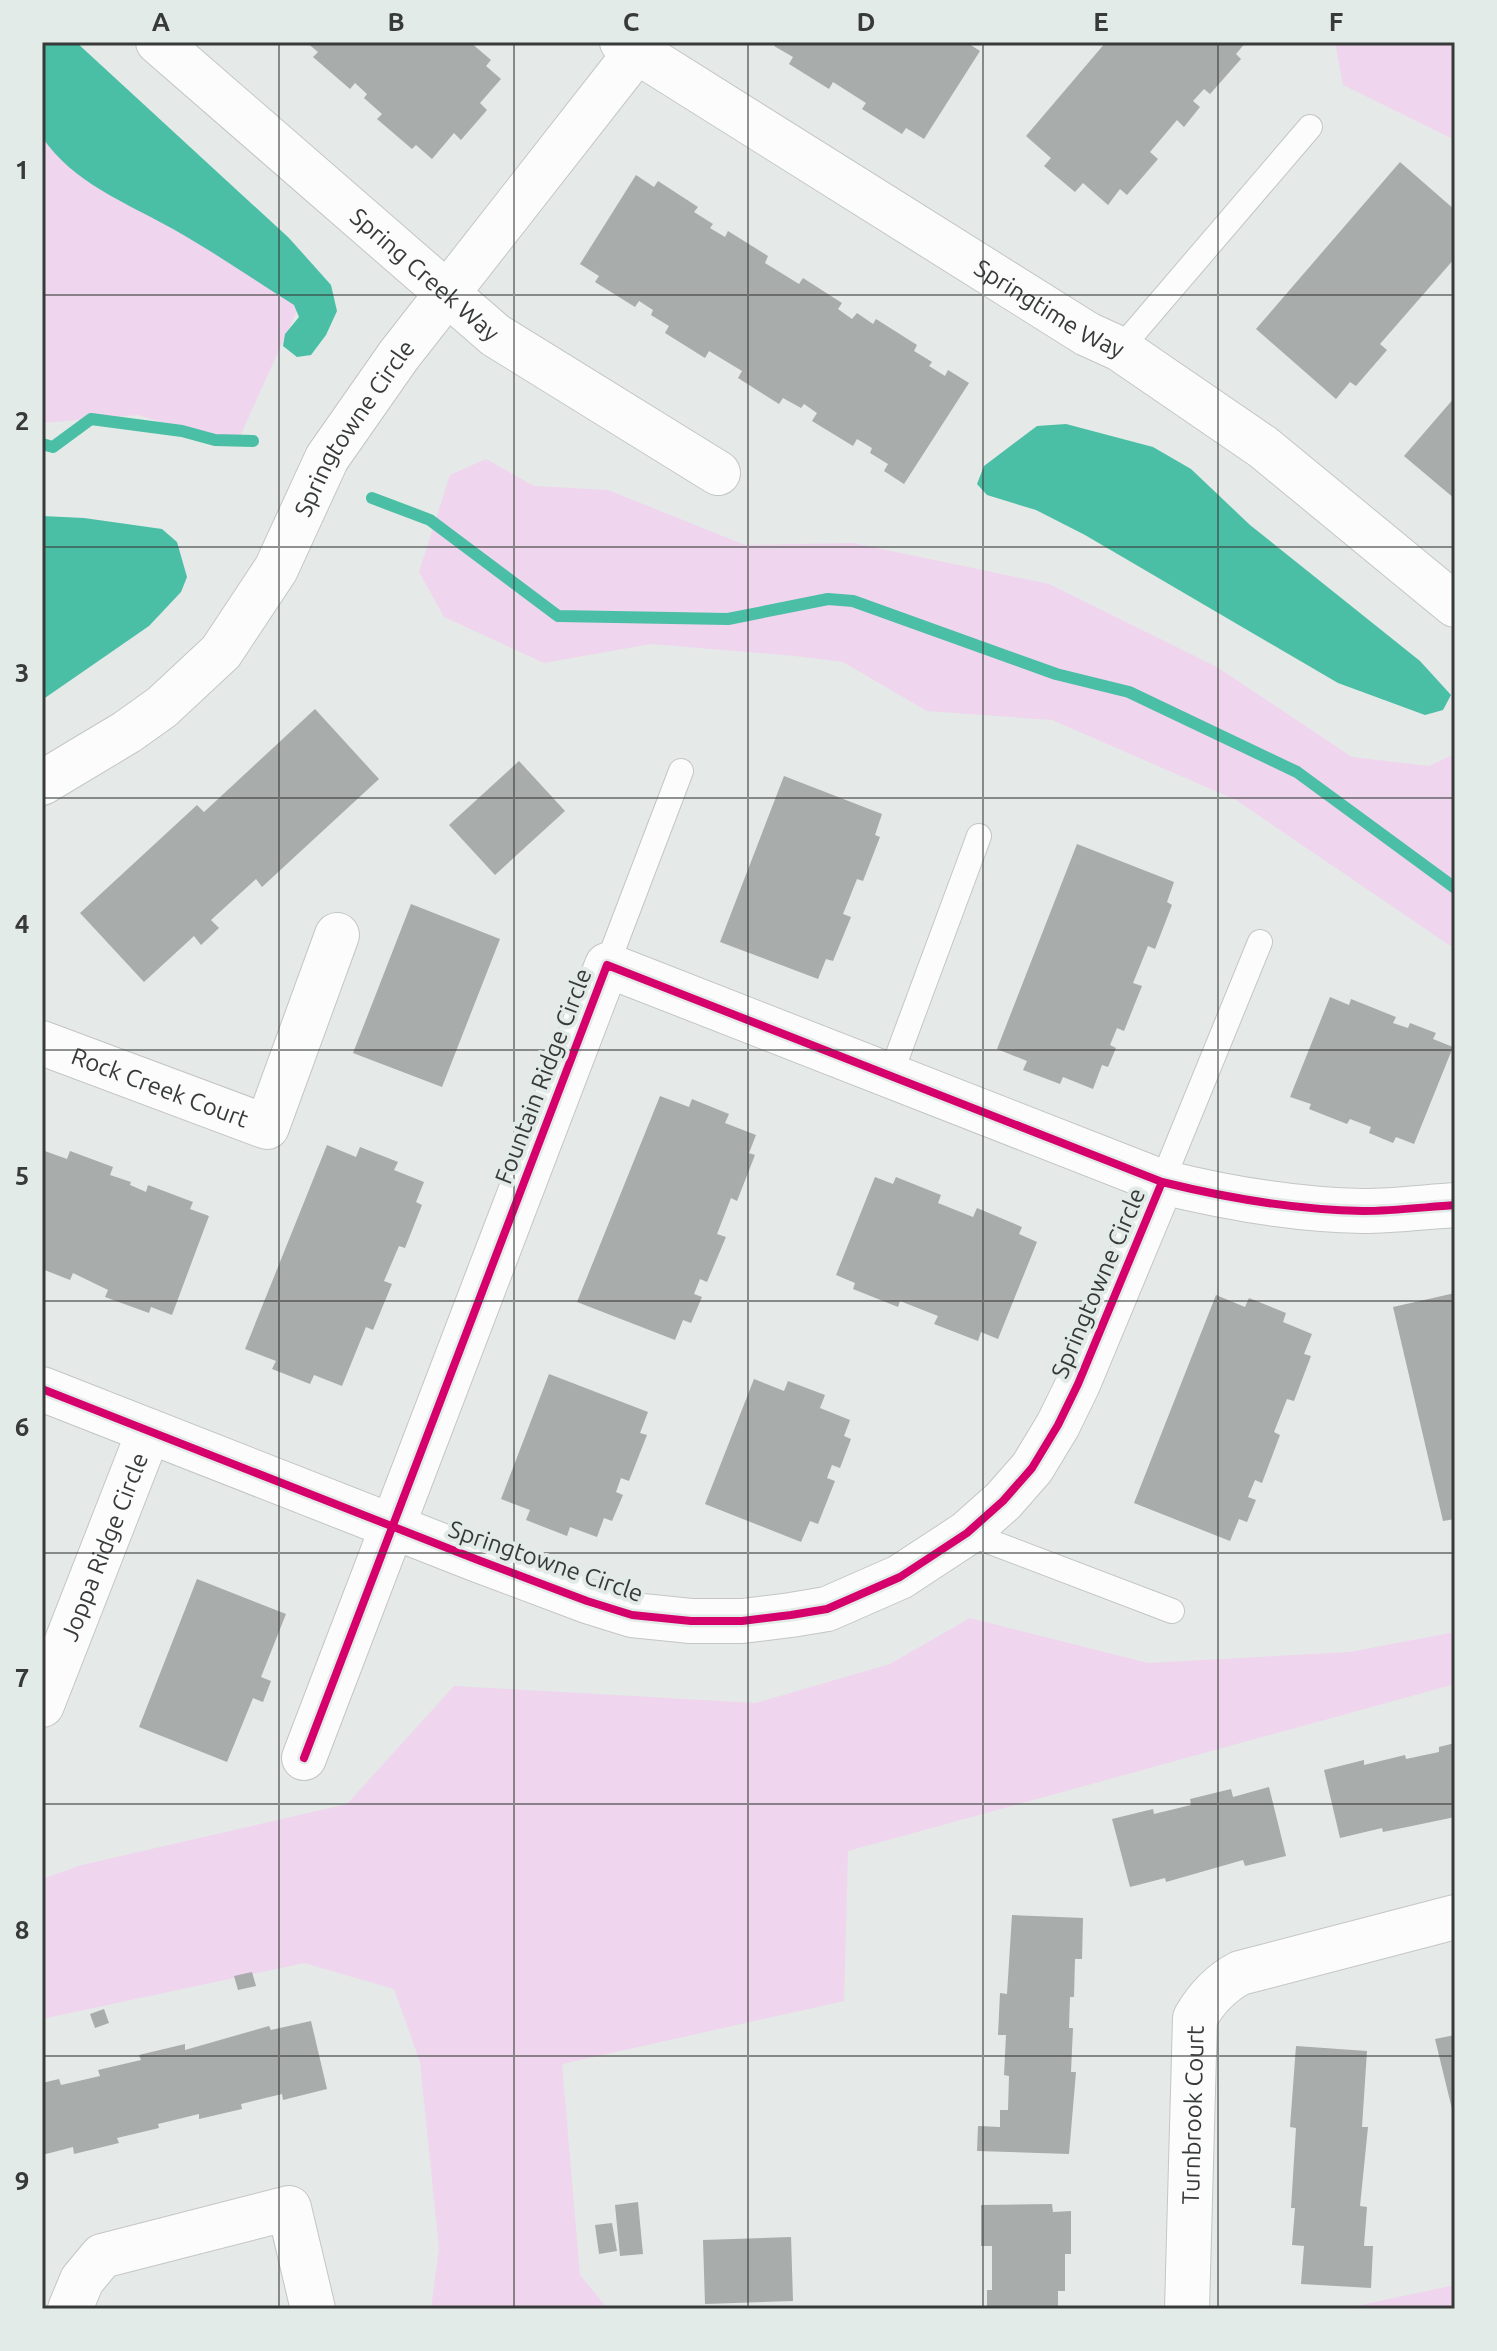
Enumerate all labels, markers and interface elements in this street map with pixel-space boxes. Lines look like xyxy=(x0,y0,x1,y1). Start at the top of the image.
text: A xyxy=(152,7,171,36)
text: B xyxy=(387,7,405,36)
text: C xyxy=(623,7,640,36)
text: D xyxy=(857,7,875,36)
text: E xyxy=(1093,7,1109,36)
text: F xyxy=(1329,7,1343,36)
text: 1 xyxy=(15,155,29,184)
street label: Spring Creek Way xyxy=(345,202,505,346)
street label: Springtime Way xyxy=(970,254,1129,363)
street label: Springtowne Circle xyxy=(289,334,419,520)
text: 2 xyxy=(15,406,29,435)
text: 3 xyxy=(15,658,29,687)
text: 4 xyxy=(15,909,29,938)
street label: Fountain Ridge Circle xyxy=(489,964,597,1188)
street label: Rock Creek Court xyxy=(68,1042,253,1133)
text: 5 xyxy=(15,1161,29,1190)
street label: Springtowne Circle xyxy=(1046,1184,1150,1382)
text: 6 xyxy=(15,1412,29,1441)
street label: Joppa Ridge Circle xyxy=(55,1449,153,1645)
street label: Springtowne Circle xyxy=(445,1515,647,1607)
text: 7 xyxy=(15,1663,29,1692)
text: 8 xyxy=(15,1915,29,1944)
street label: Turnbrook Court xyxy=(1176,2025,1208,2205)
text: 9 xyxy=(15,2166,29,2195)

